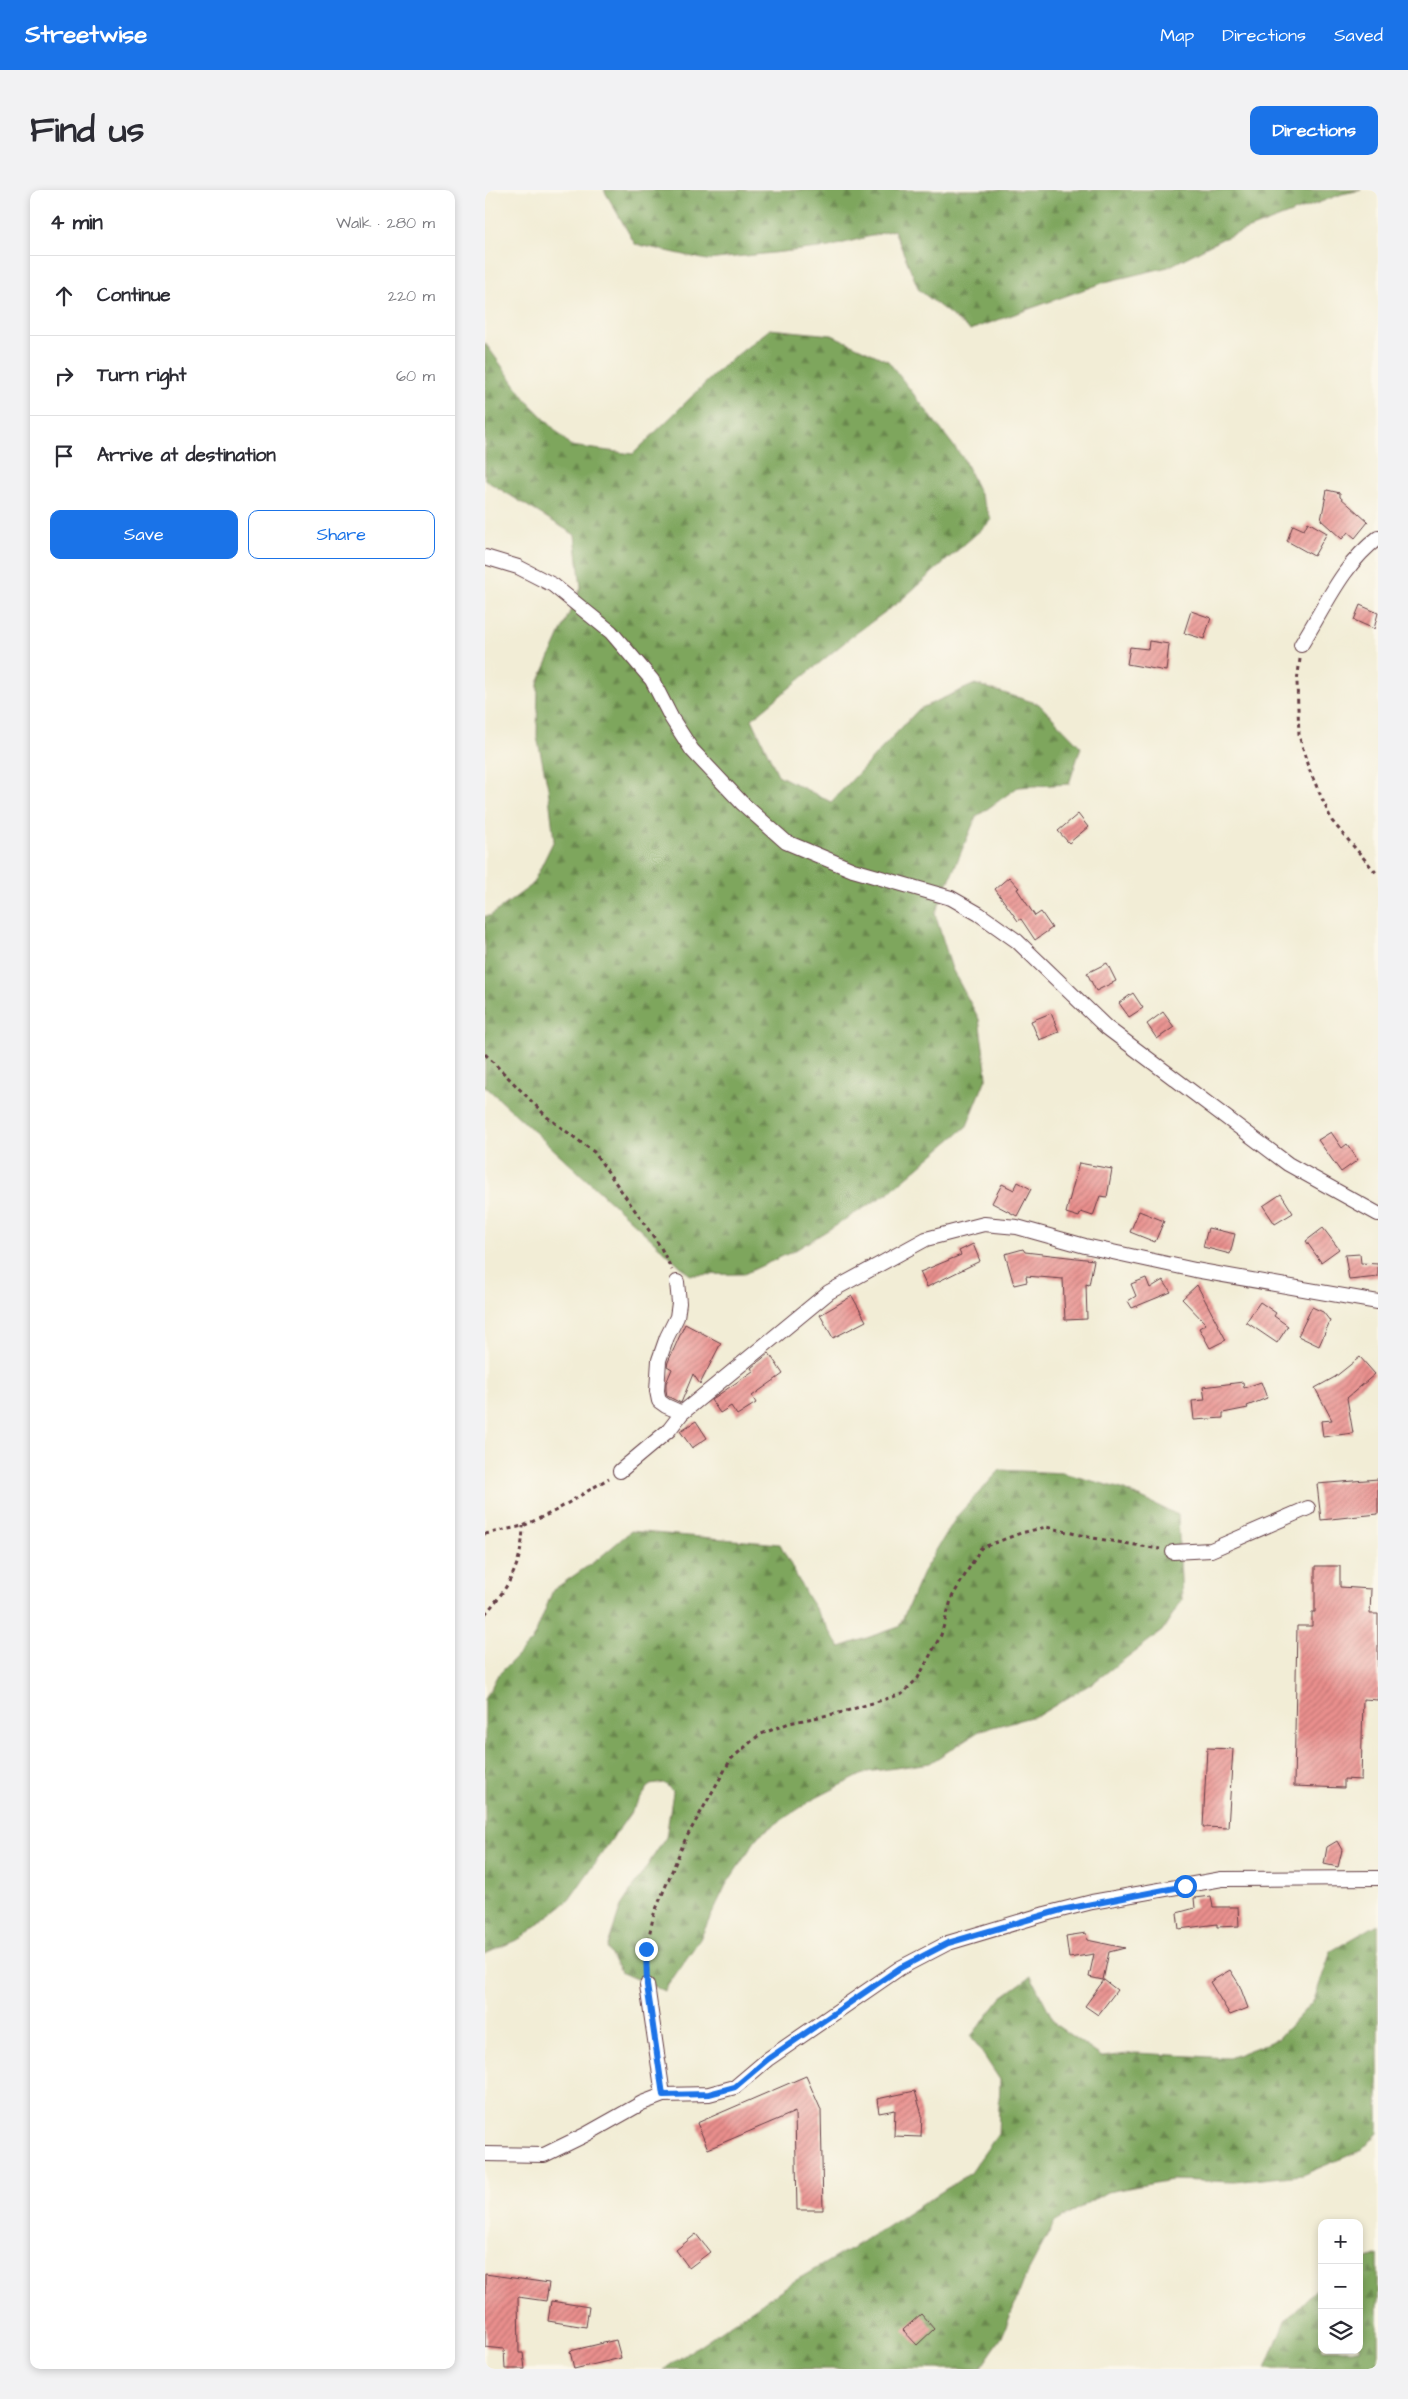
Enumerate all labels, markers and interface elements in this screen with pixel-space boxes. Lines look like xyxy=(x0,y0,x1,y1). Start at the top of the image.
text: Streetwise xyxy=(25,18,147,52)
text: Map xyxy=(1160,23,1194,48)
text: Directions xyxy=(1222,23,1306,48)
text: Saved xyxy=(1334,23,1383,48)
text: Find us xyxy=(30,106,144,155)
button: Directions xyxy=(1250,106,1378,155)
text: 4 min xyxy=(50,208,103,237)
text: Walk · 280 m xyxy=(336,212,435,234)
icon: ahead xyxy=(50,282,78,310)
text: Continue xyxy=(97,282,171,309)
text: 220 m xyxy=(388,285,435,307)
icon: right xyxy=(50,362,78,390)
text: Turn right xyxy=(97,362,186,389)
text: 60 m xyxy=(396,365,435,387)
icon: arrive xyxy=(50,442,78,470)
text: Arrive at destination xyxy=(97,442,276,469)
button: Save xyxy=(50,510,238,559)
button: Share xyxy=(248,510,435,559)
route start xyxy=(1174,1875,1197,1898)
route end xyxy=(635,1938,658,1961)
map controls xyxy=(1318,2219,1363,2354)
button: + xyxy=(1318,2219,1363,2264)
button: − xyxy=(1318,2264,1363,2309)
button: layers xyxy=(1318,2309,1363,2354)

